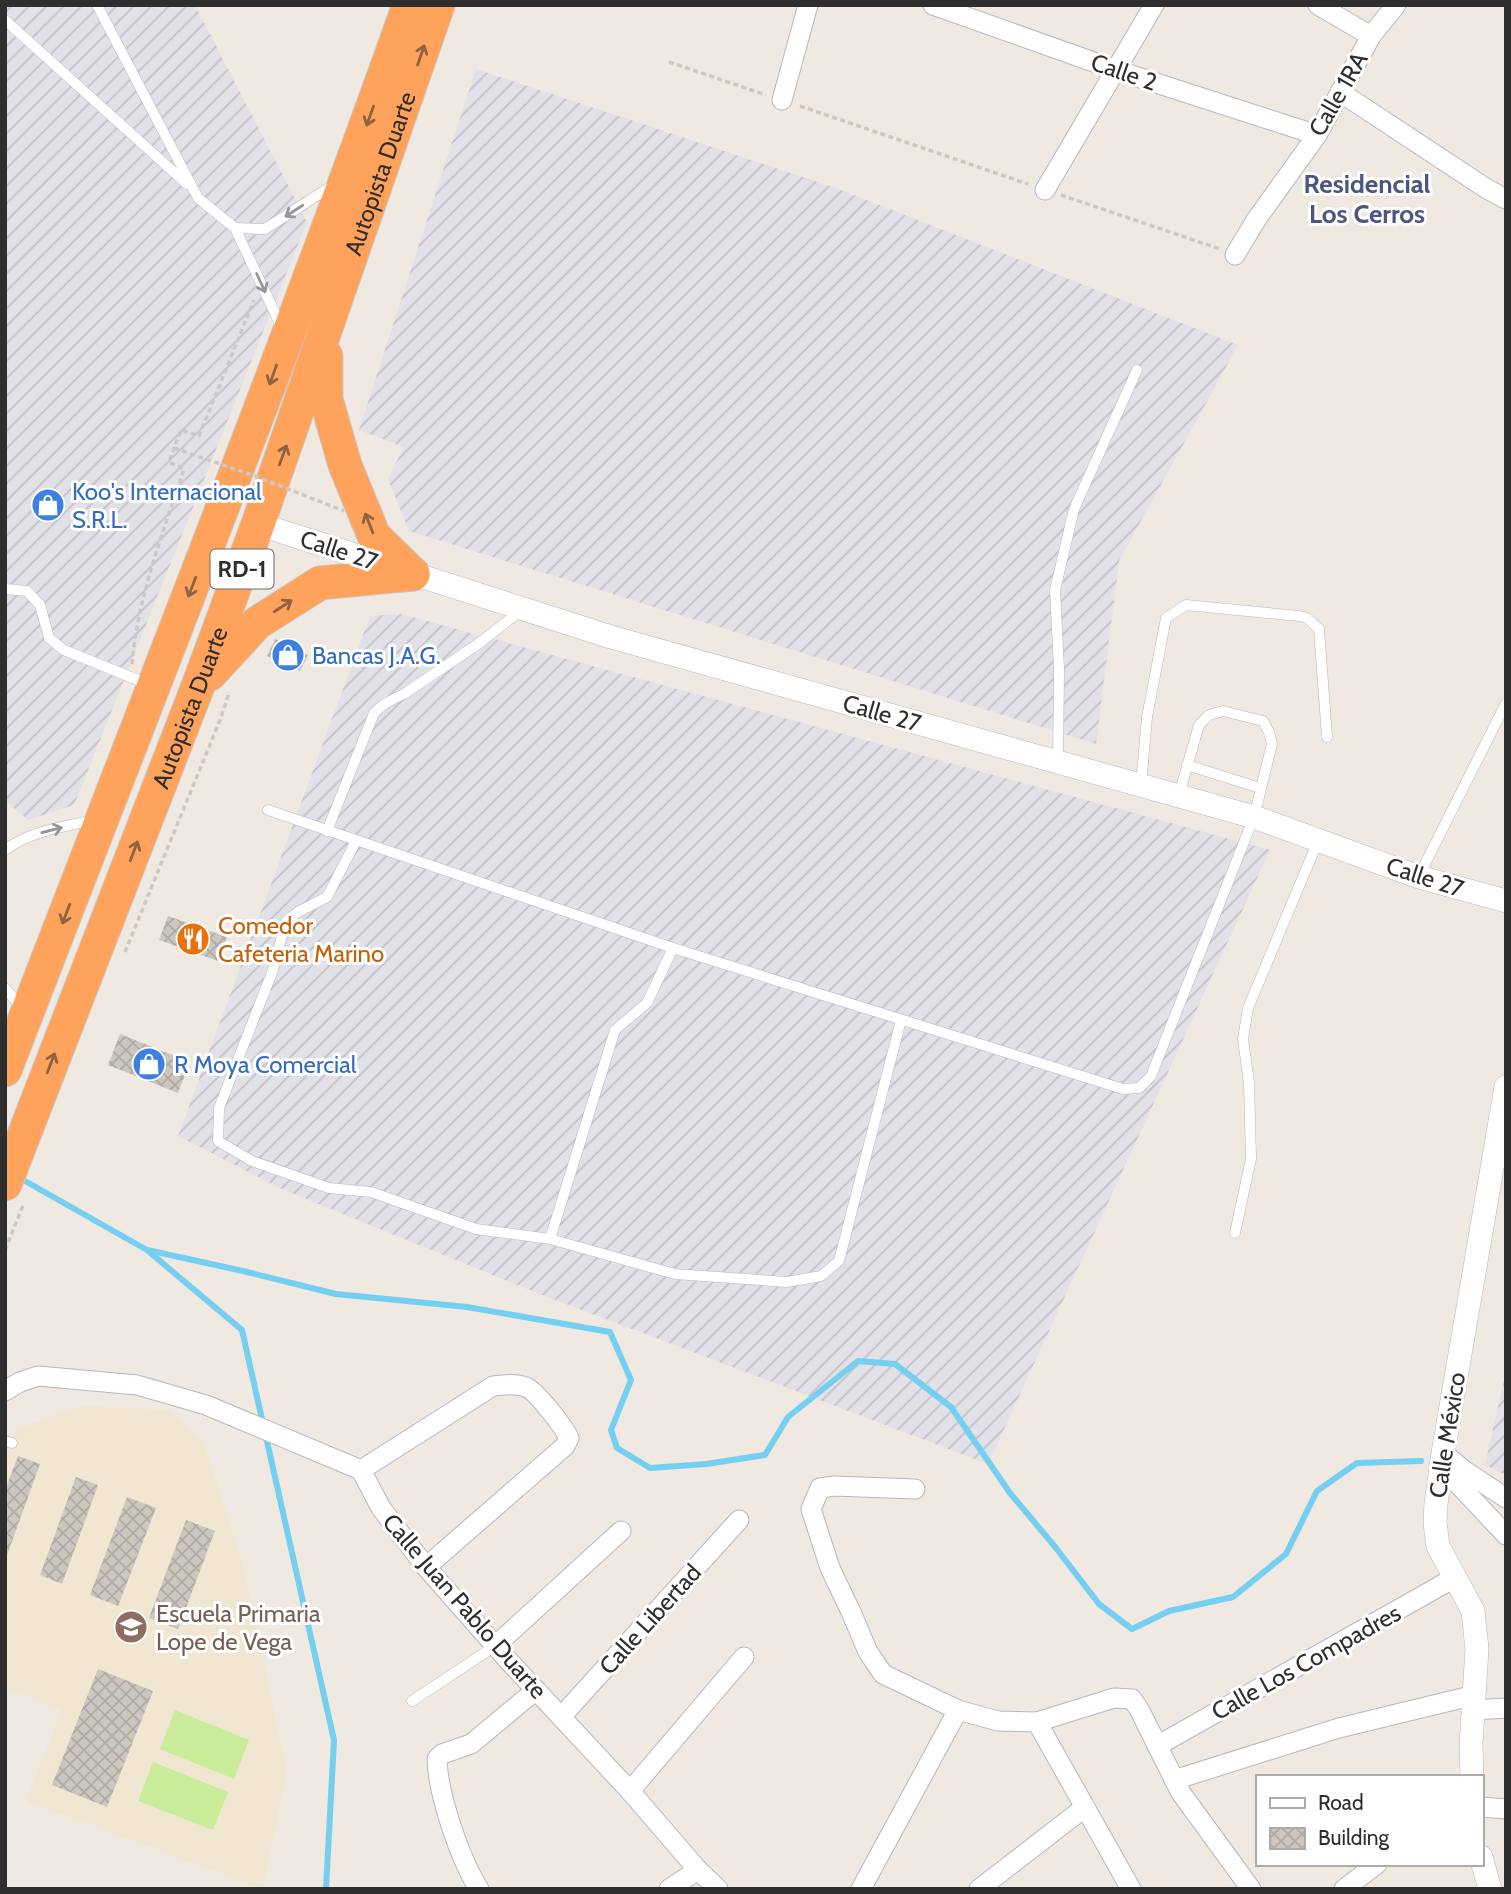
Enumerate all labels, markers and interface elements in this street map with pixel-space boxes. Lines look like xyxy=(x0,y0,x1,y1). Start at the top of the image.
one-way arrow xyxy=(416,44,429,66)
street label: Calle 2 xyxy=(1087,47,1161,97)
street label: Calle 1RA xyxy=(1302,47,1374,141)
street label: Autopista Duarte xyxy=(338,88,421,259)
one-way arrow xyxy=(362,104,375,126)
district label: Residencial Los Cerros xyxy=(1304,168,1431,230)
one-way arrow xyxy=(284,204,304,218)
one-way arrow xyxy=(255,272,268,293)
one-way arrow xyxy=(266,363,278,385)
one-way arrow xyxy=(278,444,290,466)
place label: Koo's Internacional S.R.L. xyxy=(72,477,262,534)
shop icon: Koo's Internacional S.R.L. xyxy=(29,486,67,524)
one-way arrow xyxy=(361,513,374,534)
street label: Calle 27 xyxy=(297,524,381,576)
road number: RD-1 xyxy=(210,550,274,589)
one-way arrow xyxy=(185,576,197,598)
one-way arrow xyxy=(273,599,293,613)
street label: Autopista Duarte xyxy=(145,622,233,793)
shop icon: Bancas J.A.G. xyxy=(269,636,307,674)
place label: Bancas J.A.G. xyxy=(312,641,441,670)
street label: Calle 27 xyxy=(840,688,924,738)
one-way arrow xyxy=(40,823,63,836)
one-way arrow xyxy=(129,841,141,863)
street label: Calle 27 xyxy=(1383,851,1467,903)
one-way arrow xyxy=(58,902,71,924)
place label: Comedor Cafeteria Marino xyxy=(218,911,384,968)
restaurant icon: Comedor Cafeteria Marino xyxy=(174,920,212,958)
shop icon: R Moya Comercial xyxy=(130,1045,168,1083)
place label: R Moya Comercial xyxy=(174,1050,357,1079)
one-way arrow xyxy=(46,1053,59,1075)
street label: Calle México xyxy=(1423,1370,1471,1500)
street label: Calle Juan Pablo Duarte xyxy=(377,1508,553,1704)
street label: Calle Libertad xyxy=(593,1558,707,1680)
street label: Calle Los Compadres xyxy=(1206,1598,1406,1726)
place label: Escuela Primaria Lope de Vega xyxy=(156,1599,321,1656)
school or university icon: Escuela Primaria Lope de Vega xyxy=(112,1608,150,1646)
legend xyxy=(1256,1775,1483,1866)
text: Road xyxy=(1318,1790,1364,1815)
text: Building xyxy=(1318,1825,1390,1850)

